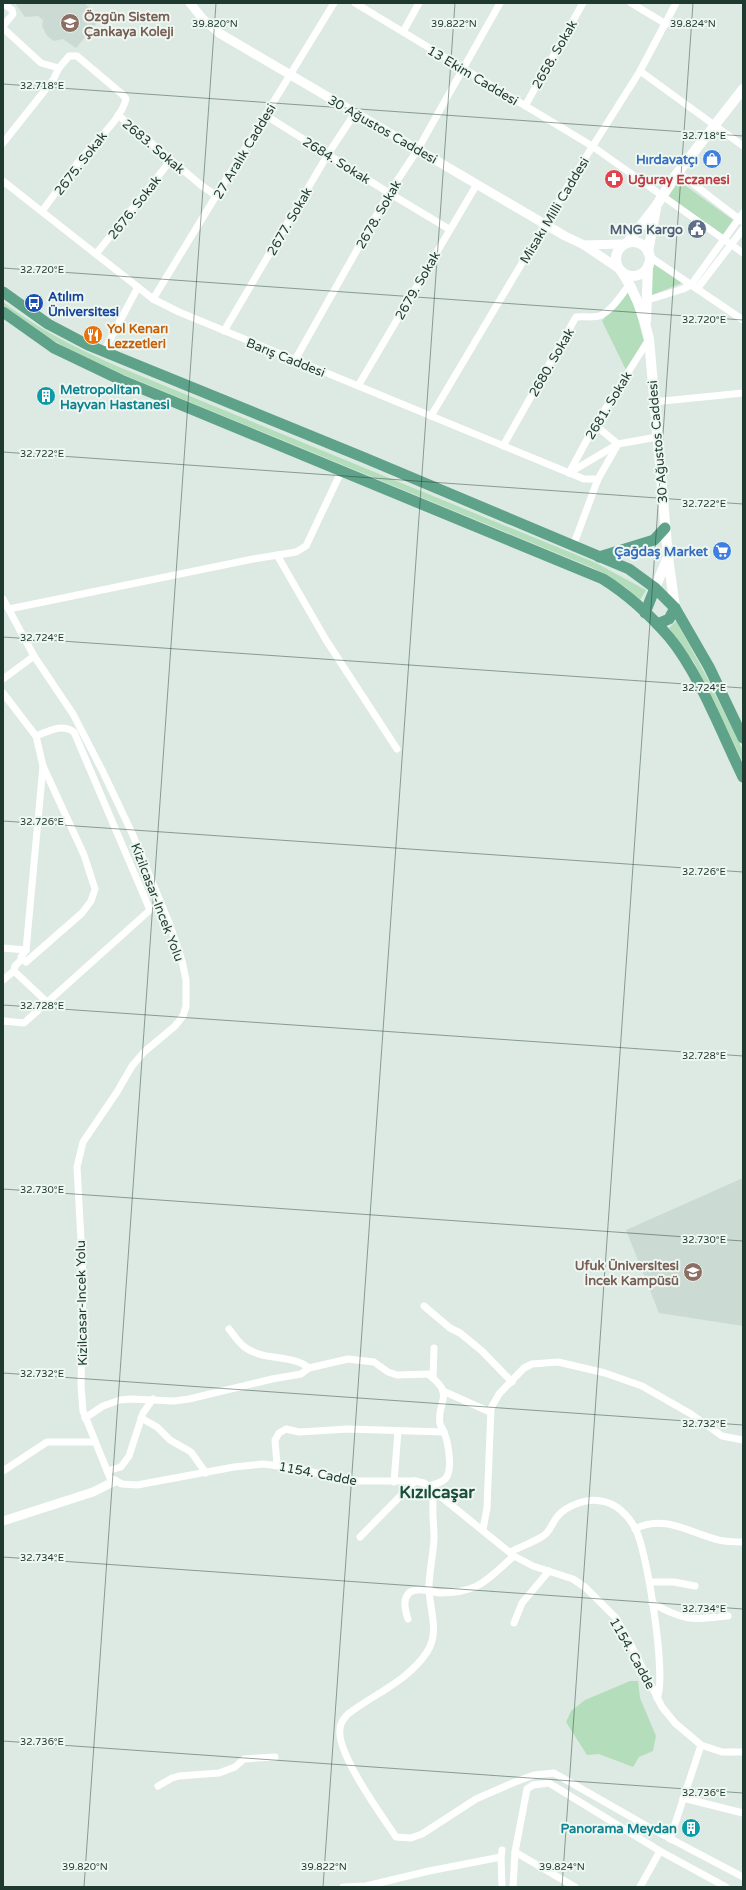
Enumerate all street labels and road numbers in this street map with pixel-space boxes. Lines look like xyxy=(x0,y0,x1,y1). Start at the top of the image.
street label: 2658. Sokak xyxy=(529,17,581,92)
street label: 13 Ekim Caddesi xyxy=(424,42,521,109)
street label: 30 Ağustos Caddesi xyxy=(325,92,440,168)
street label: 27 Aralık Caddesi xyxy=(210,101,280,202)
street label: 2683. Sokak xyxy=(119,116,188,178)
street label: 2675. Sokak xyxy=(51,129,111,199)
street label: 2684. Sokak xyxy=(300,134,373,188)
street label: Misakı Milli Caddesi xyxy=(517,154,593,267)
street label: 2676. Sokak xyxy=(105,172,165,243)
street label: 2678. Sokak xyxy=(353,177,405,252)
street label: 2677. Sokak xyxy=(264,185,316,258)
street label: 2679. Sokak xyxy=(392,248,444,323)
street label: 2680. Sokak xyxy=(526,325,578,400)
street label: Barış Caddesi xyxy=(244,335,327,381)
street label: 2681. Sokak xyxy=(582,369,635,443)
street label: 30 Ağustos Caddesi xyxy=(645,380,671,504)
street label: Kizilcasar-Incek Yolu xyxy=(127,841,187,964)
street label: Kizilcasar-Incek Yolu xyxy=(73,1240,91,1366)
street label: 1154. Cadde xyxy=(277,1459,358,1489)
street label: 1154. Cadde xyxy=(606,1615,658,1692)

